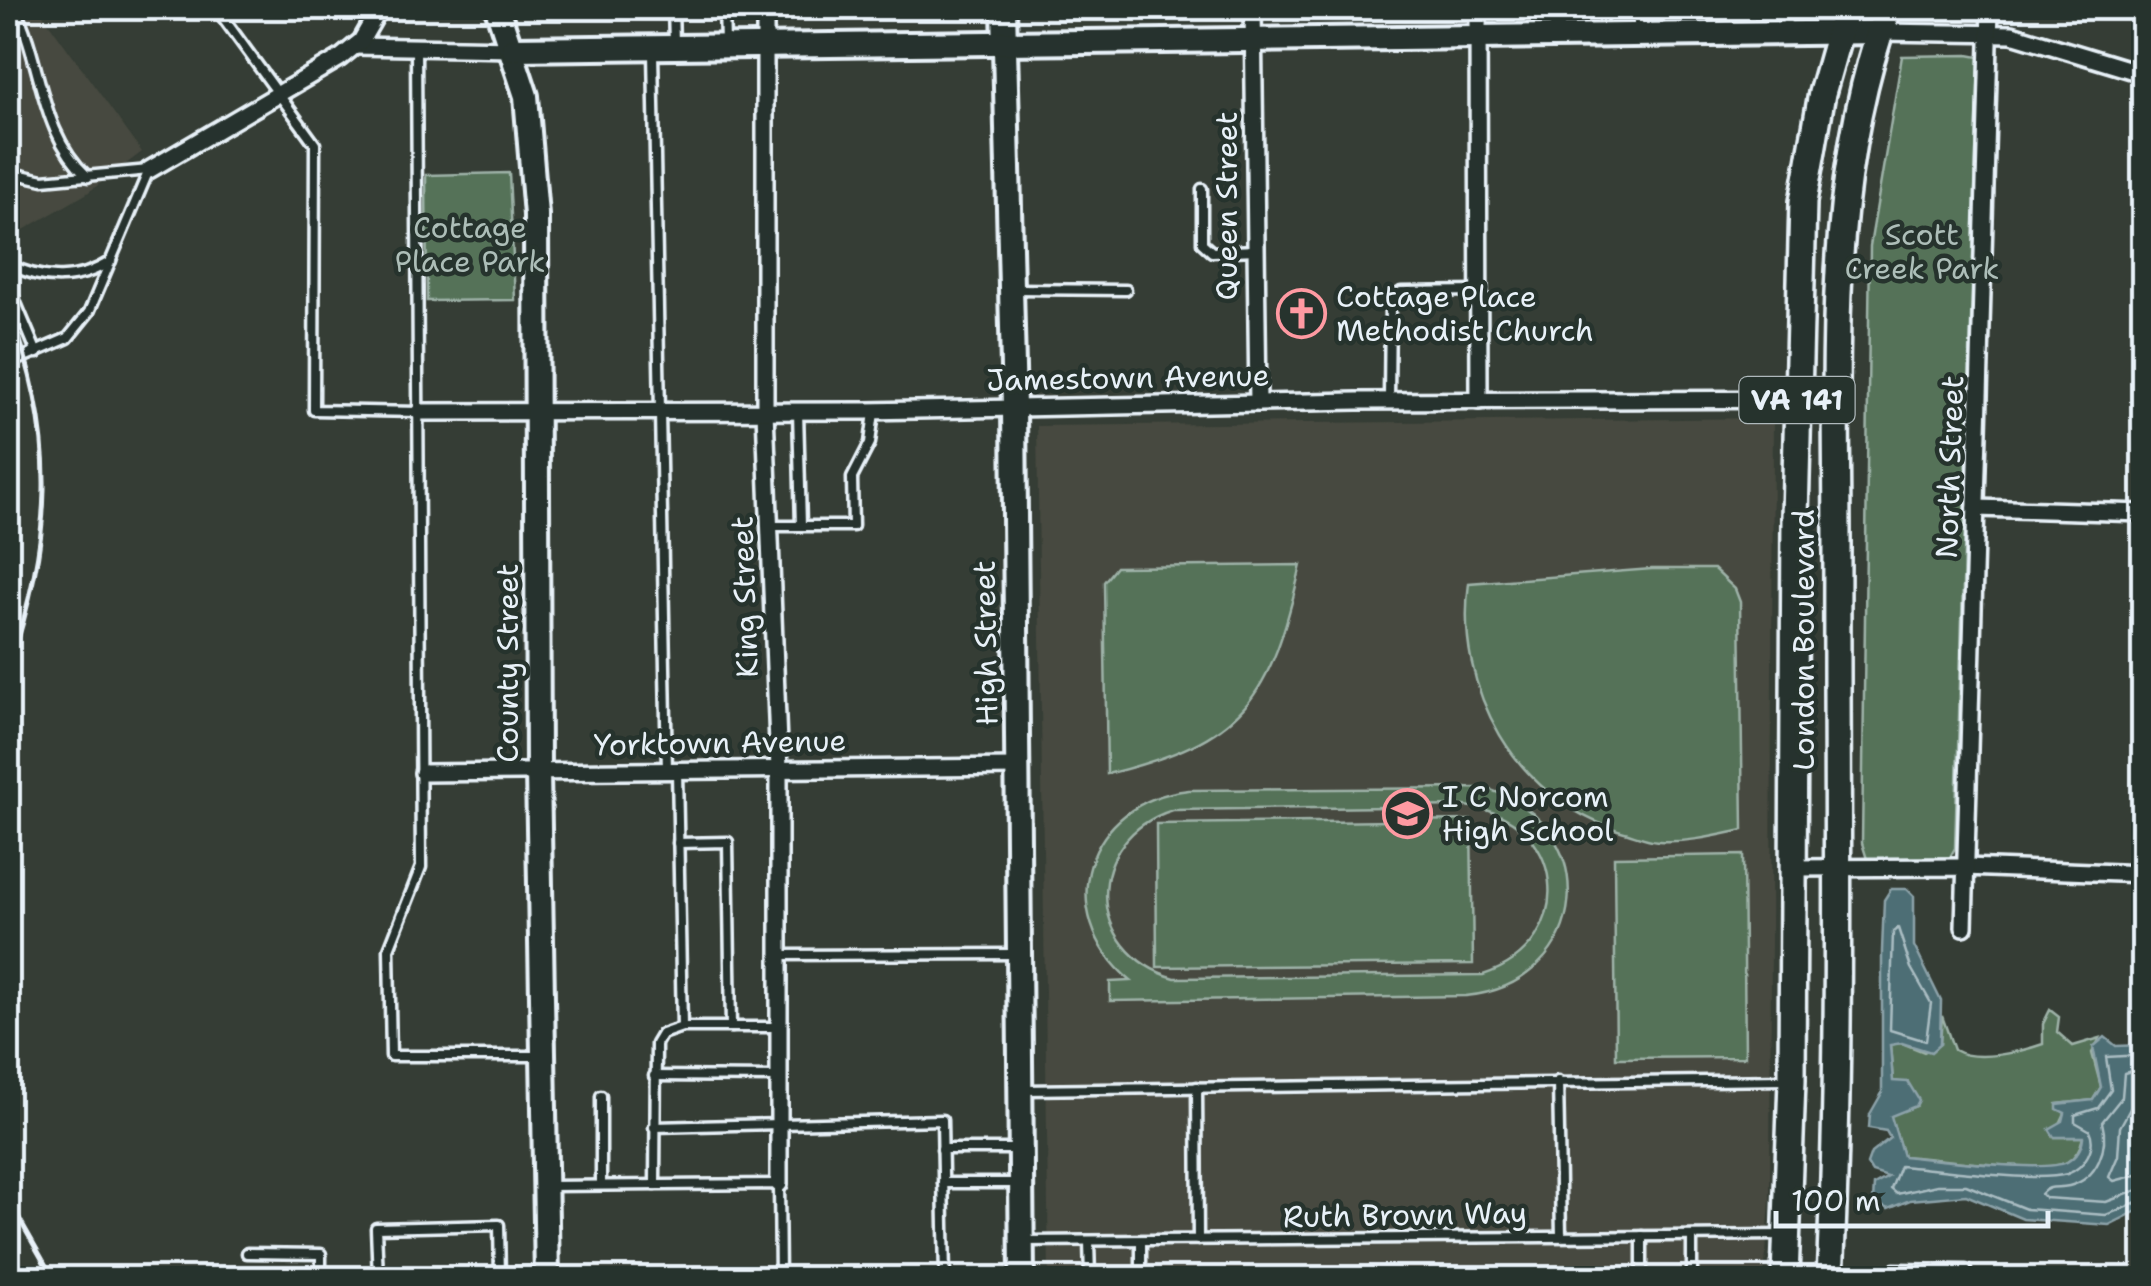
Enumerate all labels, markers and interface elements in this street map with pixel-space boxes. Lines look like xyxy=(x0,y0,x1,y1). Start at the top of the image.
street label: Queen Street xyxy=(1206,112,1247,301)
park label: Cottage Place Park xyxy=(394,207,546,282)
park label: Scott Creek Park xyxy=(1844,214,2000,289)
place label: Cottage Place Methodist Church xyxy=(1336,276,1594,351)
church icon: Cottage Place Methodist Church xyxy=(1275,288,1327,340)
street label: Jamestown Avenue xyxy=(986,355,1270,400)
street label: North Street xyxy=(1926,375,1973,559)
road number: VA 141 xyxy=(1740,377,1854,423)
street label: London Boulevard xyxy=(1783,509,1824,771)
street label: King Street xyxy=(721,515,768,679)
street label: High Street xyxy=(964,560,1007,726)
street label: County Street xyxy=(487,563,528,763)
street label: Yorktown Avenue xyxy=(593,720,847,765)
place label: I C Norcom High School xyxy=(1442,776,1613,851)
school or university icon: I C Norcom High School xyxy=(1381,788,1433,840)
scale bar xyxy=(1776,1166,2048,1228)
text: 100 m xyxy=(1791,1180,1881,1221)
street label: Ruth Brown Way xyxy=(1282,1192,1528,1237)

